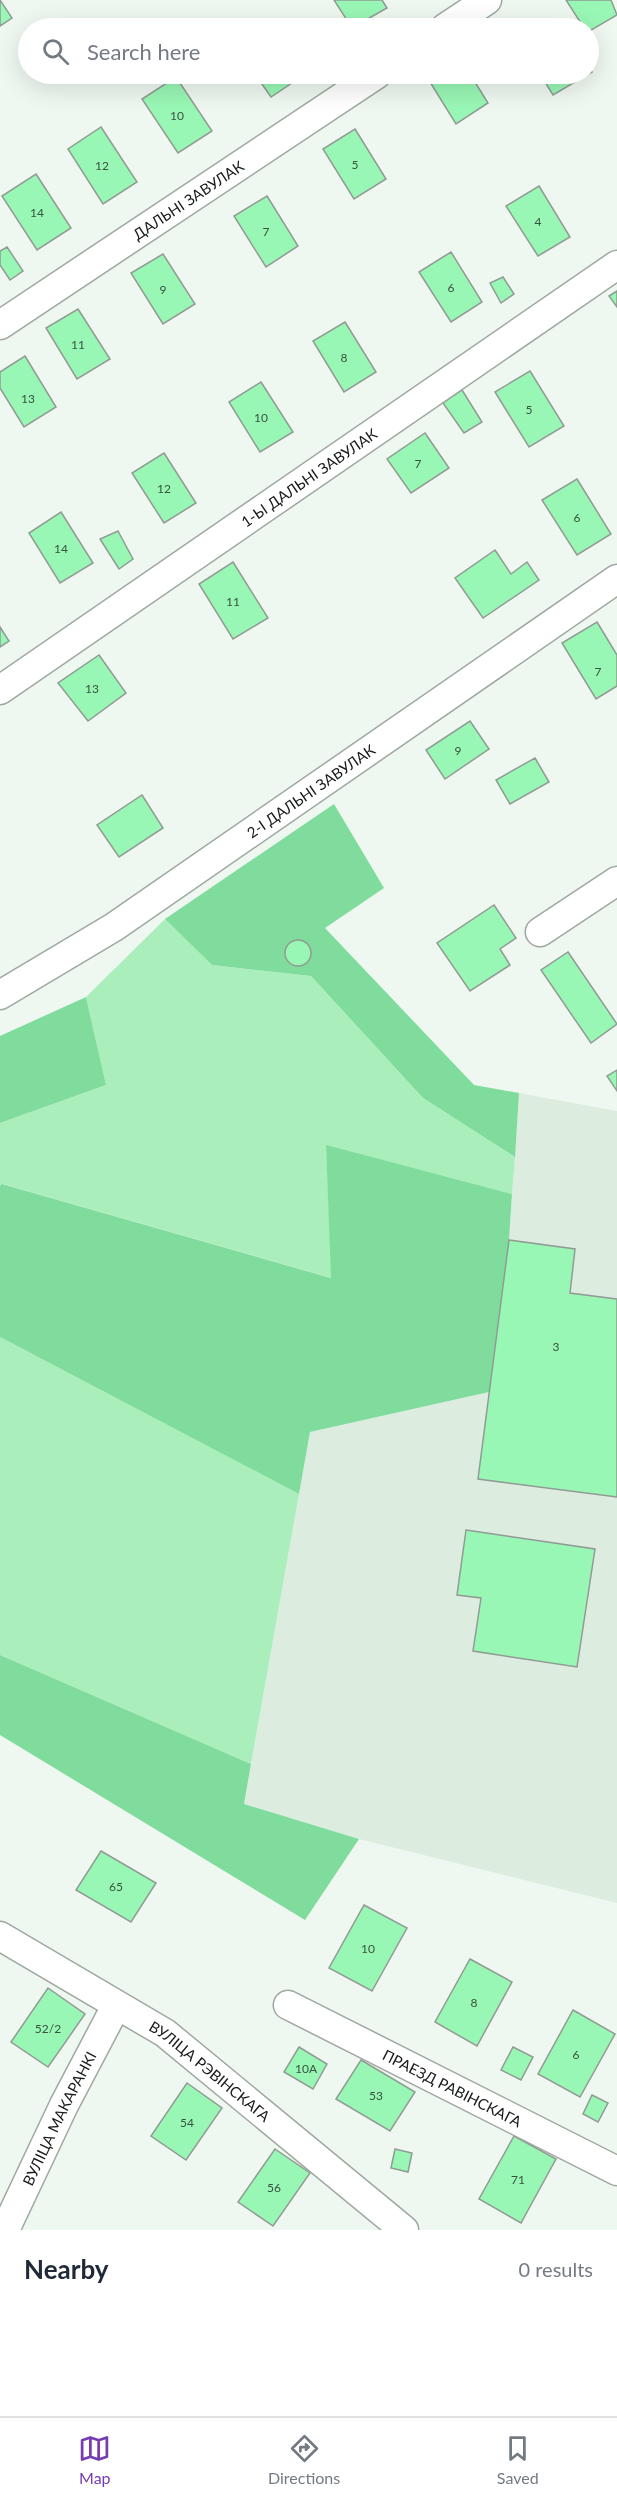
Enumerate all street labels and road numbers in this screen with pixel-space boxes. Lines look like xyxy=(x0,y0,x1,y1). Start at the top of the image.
street label: ДАЛЬНІ ЗАВУЛАК xyxy=(129,156,247,243)
street label: 1-Ы ДАЛЬНІ ЗАВУЛАК xyxy=(237,424,380,530)
street label: 2-І ДАЛЬНІ ЗАВУЛАК xyxy=(243,740,378,841)
street label: ВУЛІЦА РЭВІНСКАГА xyxy=(146,2017,275,2126)
street label: ПРАЕЗД РАВІНСКАГА xyxy=(380,2045,525,2131)
street label: ВУЛІЦА МАКАРАНКІ xyxy=(18,2048,100,2188)

